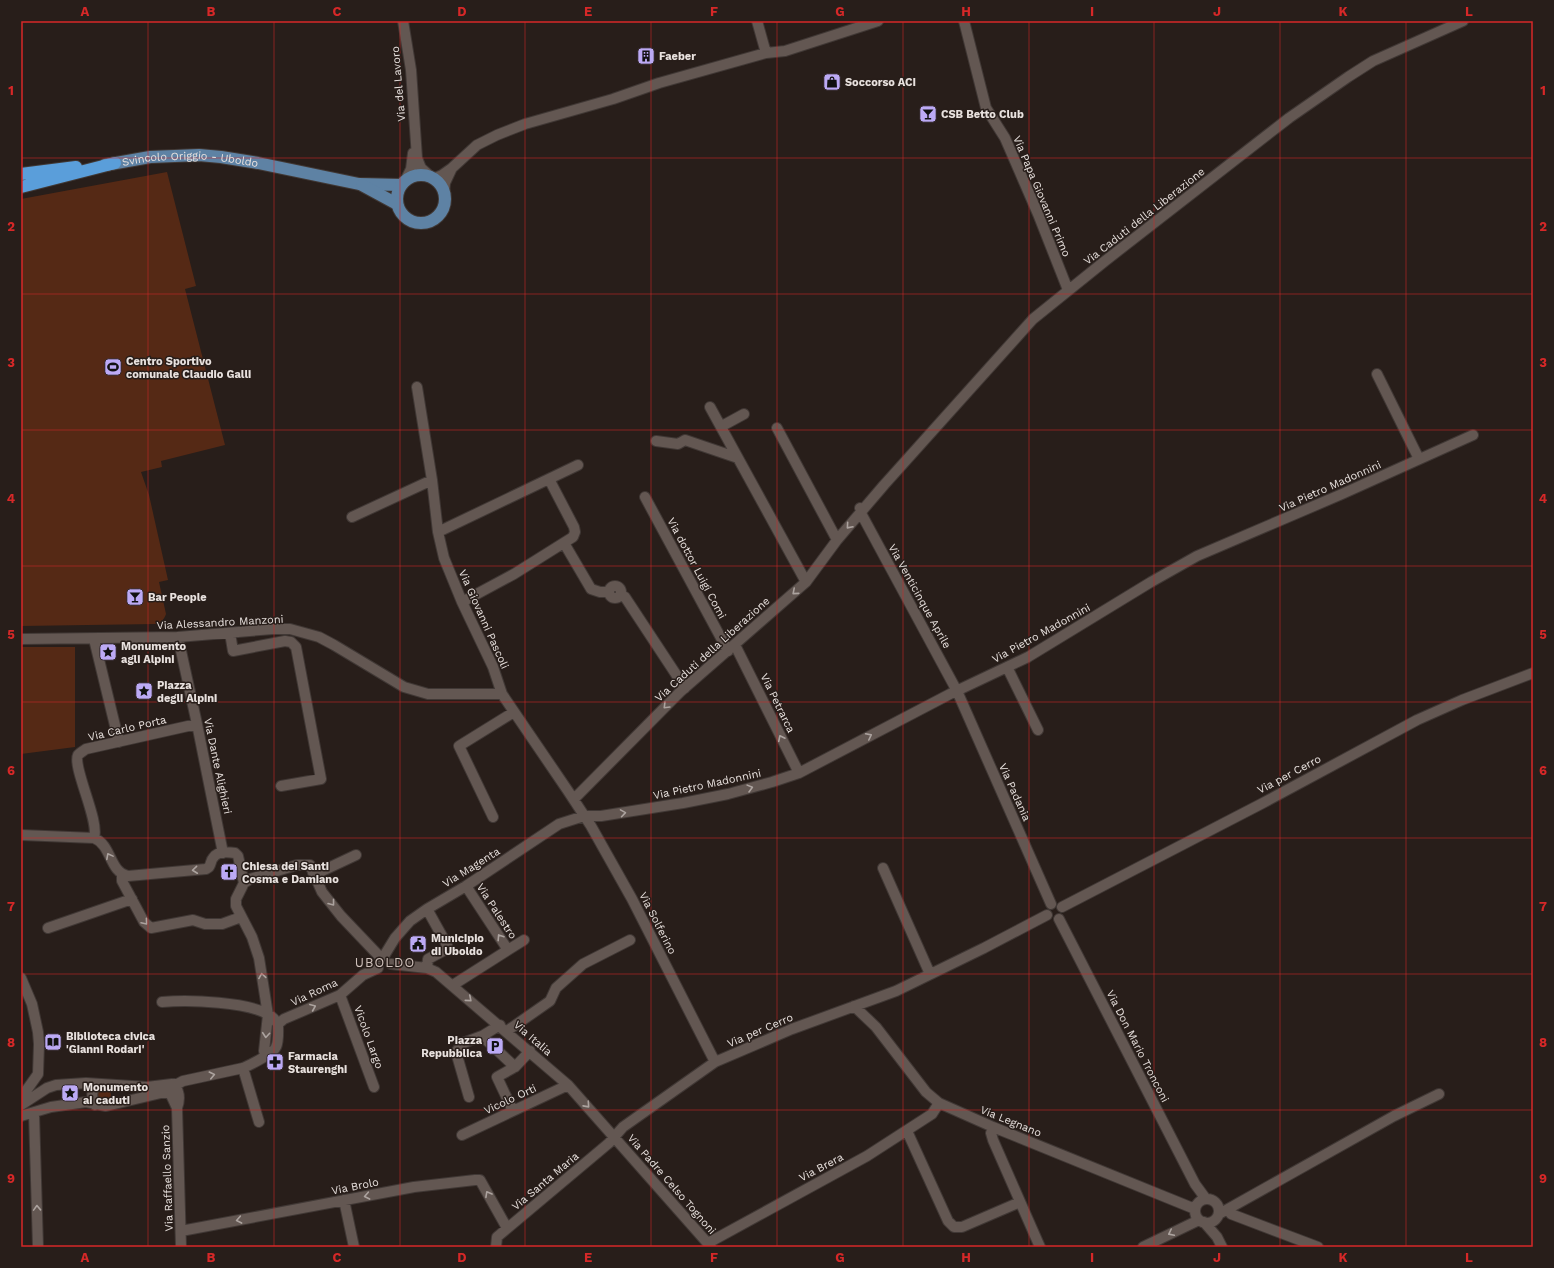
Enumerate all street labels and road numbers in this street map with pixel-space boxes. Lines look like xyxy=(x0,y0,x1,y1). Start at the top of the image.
street label: Via del Lavoro xyxy=(389,46,408,122)
street label: Via Papa Giovanni Primo xyxy=(1010,134,1073,259)
street label: Svincolo Origgio - Uboldo xyxy=(121,149,259,170)
street label: Via Caduti della Liberazione xyxy=(1081,165,1207,268)
street label: Via Pietro Madonnini xyxy=(1277,458,1383,515)
street label: Via dottor Luigi Comi xyxy=(664,516,729,621)
street label: Via Venticinque Aprile xyxy=(885,542,954,651)
street label: Via Giovanni Pascoli xyxy=(456,568,511,671)
street label: Via Caduti della Liberazione xyxy=(652,594,772,704)
street label: Via Pietro Madonnini xyxy=(990,601,1093,666)
street label: Via Alessandro Manzoni xyxy=(156,613,284,632)
street label: Via Petrarca xyxy=(758,671,798,735)
street label: Via Carlo Porta xyxy=(87,713,168,744)
street label: Via Dante Alighieri xyxy=(201,717,234,815)
street label: Via per Cerro xyxy=(1255,752,1323,797)
street label: Via Padania xyxy=(996,761,1033,823)
street label: Via Pietro Madonnini xyxy=(652,767,762,802)
street label: Via Magenta xyxy=(440,845,502,890)
street label: Via Palestro xyxy=(474,881,519,942)
street label: Via Solferino xyxy=(636,890,679,957)
street label: Via Roma xyxy=(289,976,340,1009)
street label: Via Don Mario Tronconi xyxy=(1104,988,1172,1104)
street label: Vicolo Largo xyxy=(351,1004,386,1070)
street label: Via per Cerro xyxy=(725,1011,795,1050)
street label: Via Italia xyxy=(511,1018,554,1059)
street label: Vicolo Orti xyxy=(482,1082,539,1117)
street label: Via Legnano xyxy=(978,1103,1043,1140)
street label: Via Raffaello Sanzio xyxy=(159,1124,176,1231)
street label: Via Padre Celso Tognoni xyxy=(625,1132,719,1237)
street label: Via Santa Maria xyxy=(509,1150,581,1213)
street label: Via Brera xyxy=(797,1150,846,1184)
street label: Via Brolo xyxy=(330,1176,380,1197)

